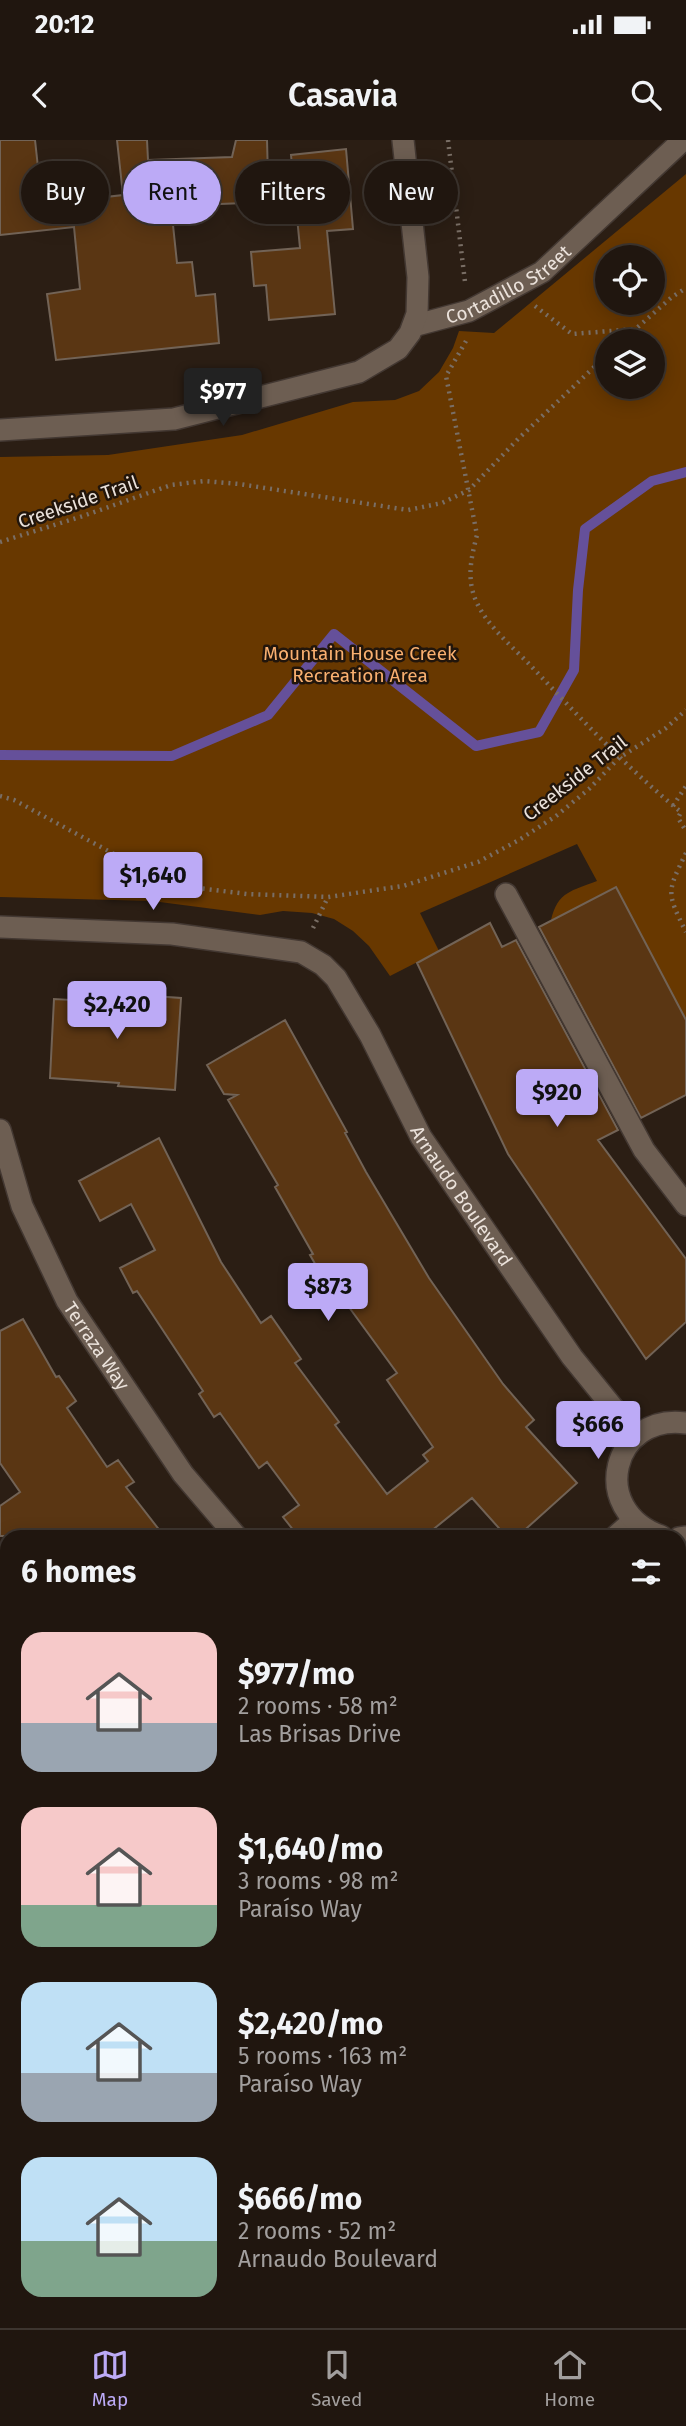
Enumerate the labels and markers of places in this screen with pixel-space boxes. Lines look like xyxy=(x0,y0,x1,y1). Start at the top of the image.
pin: $977 xyxy=(182,369,264,428)
pin: $1,640 xyxy=(96,852,210,912)
pin: $2,420 xyxy=(60,982,174,1041)
pin: $920 xyxy=(516,1070,598,1129)
pin: $873 xyxy=(287,1264,369,1323)
pin: $666 xyxy=(557,1402,639,1461)

